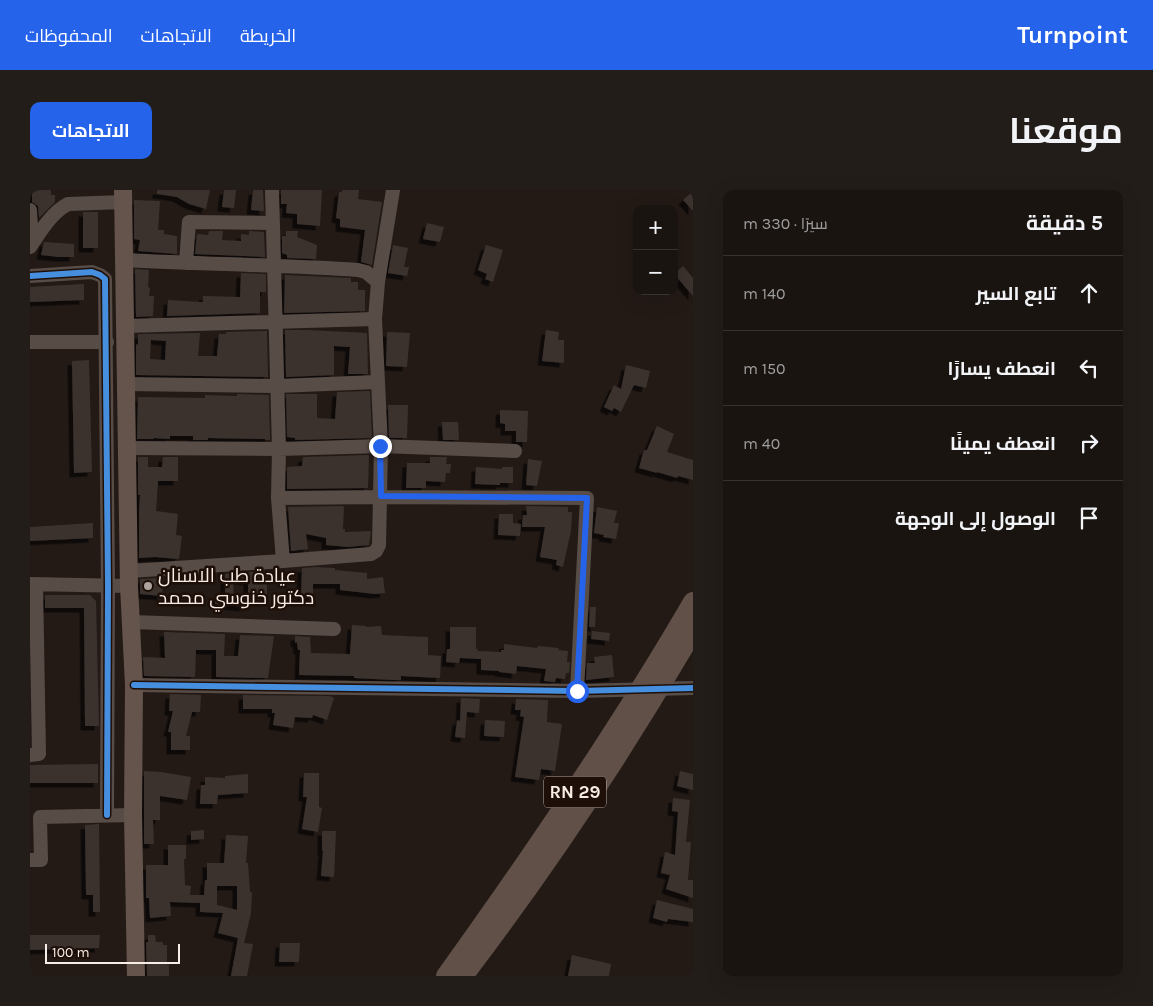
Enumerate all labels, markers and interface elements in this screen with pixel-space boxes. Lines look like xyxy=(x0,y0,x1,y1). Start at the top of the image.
text: Turnpoint xyxy=(1017,21,1128,49)
text: المحفوظات xyxy=(25,25,113,47)
text: الاتجاهات xyxy=(141,25,212,47)
text: الخريطة xyxy=(240,25,296,47)
button: الاتجاهات xyxy=(30,102,152,159)
text: موقعنا xyxy=(1009,111,1123,152)
map controls xyxy=(633,205,678,295)
button: + xyxy=(633,205,678,250)
text: 5 دقيقة xyxy=(1026,211,1103,235)
text: سيرًا · 330 m xyxy=(743,214,828,233)
button: − xyxy=(633,250,678,295)
icon: ahead xyxy=(1075,279,1103,307)
text: تابع السير xyxy=(976,283,1056,305)
text: 140 m xyxy=(743,284,786,303)
icon: left xyxy=(1075,354,1103,382)
text: انعطف يسارًا xyxy=(948,358,1056,380)
text: 150 m xyxy=(743,359,786,378)
icon: right xyxy=(1075,429,1103,457)
text: انعطف يمينًا xyxy=(950,433,1056,455)
text: 40 m xyxy=(743,434,780,453)
route end xyxy=(369,435,392,458)
icon: arrive xyxy=(1075,504,1103,532)
text: الوصول إلى الوجهة xyxy=(895,508,1056,530)
place label: عيادة طب الاسنان دكتور خنوسي محمد xyxy=(158,565,314,612)
marker: عيادة طب الاسنان دكتور خنوسي محمد xyxy=(142,580,154,592)
route start xyxy=(566,680,589,703)
road number: RN 29 xyxy=(544,776,606,808)
scale bar xyxy=(45,941,180,964)
text: 100 m xyxy=(52,944,90,961)

